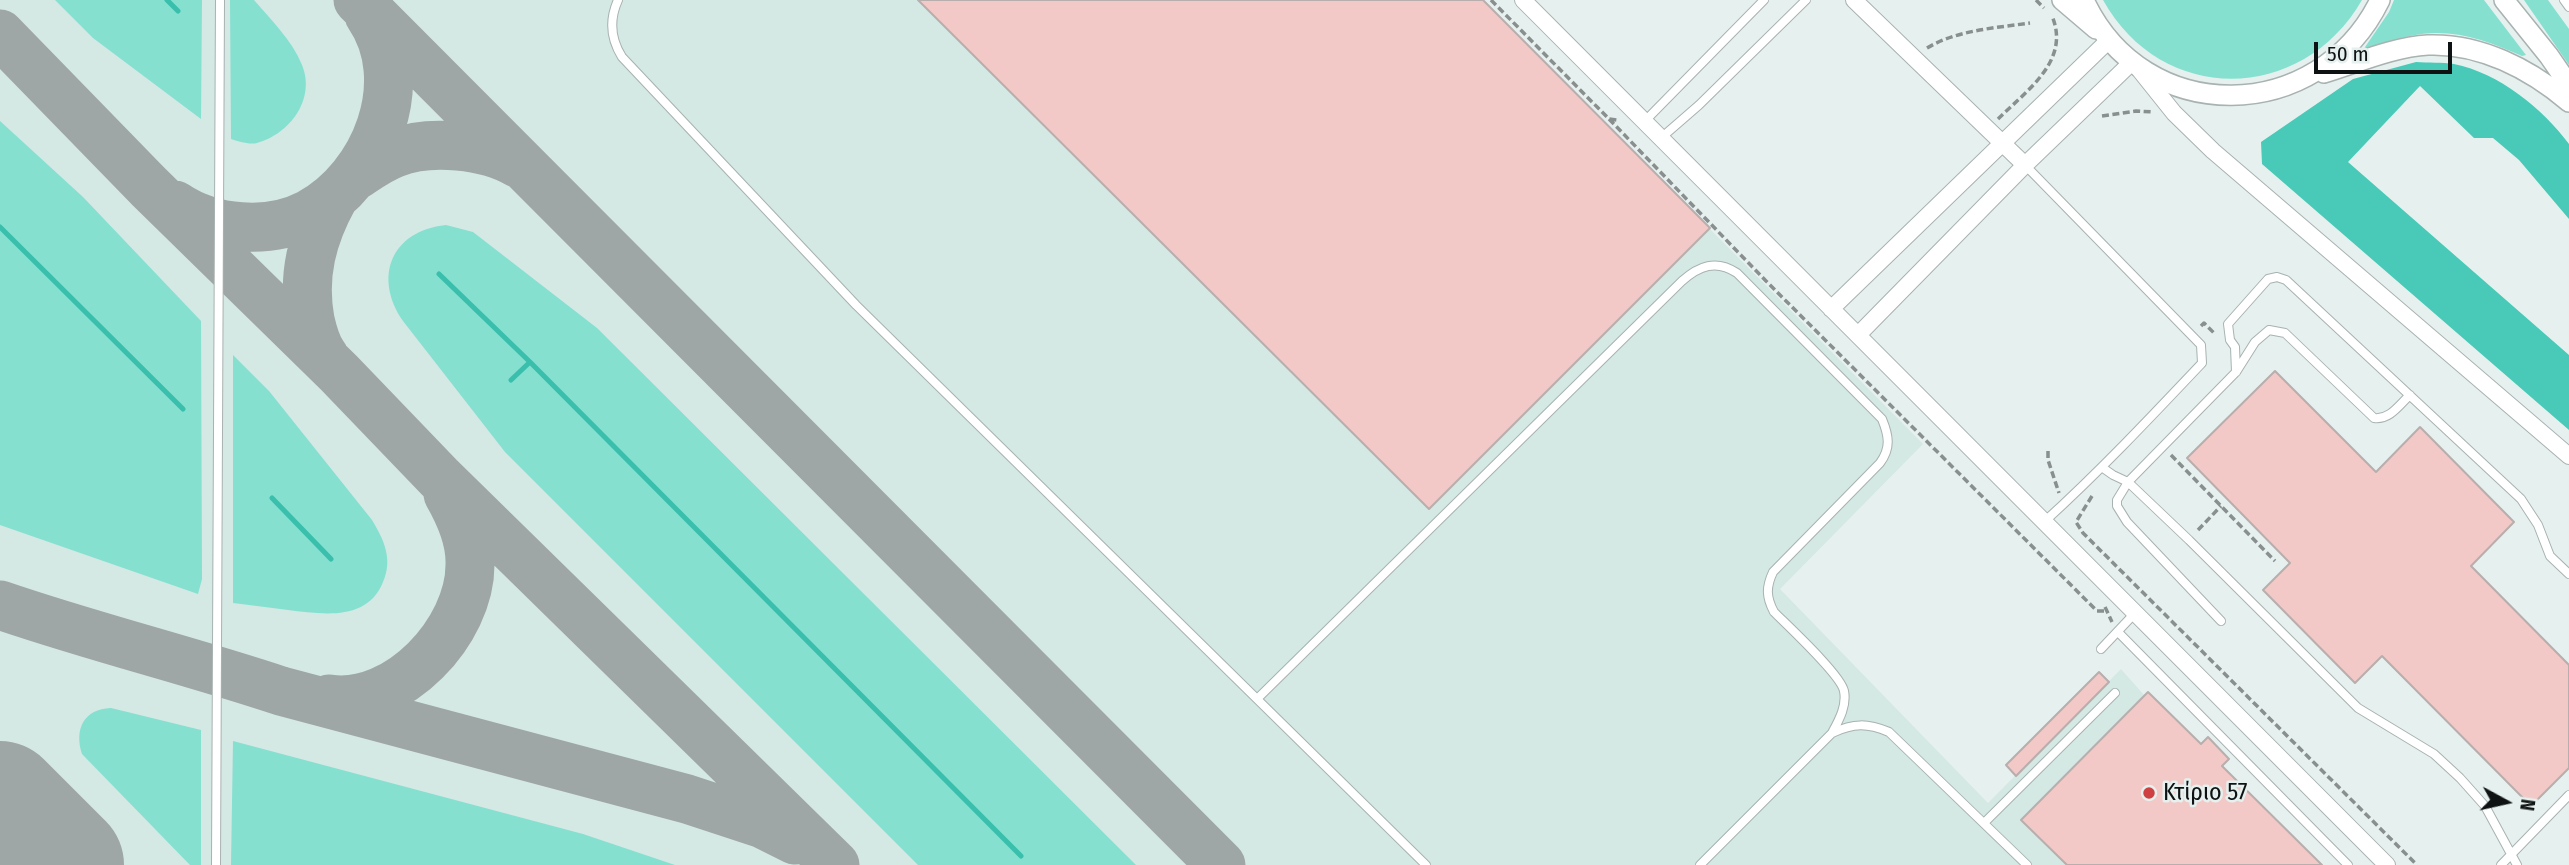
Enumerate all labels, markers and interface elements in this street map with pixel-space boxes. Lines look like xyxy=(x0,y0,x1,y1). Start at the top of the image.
scale bar xyxy=(2317,28,2455,72)
text: 50 m xyxy=(2327,41,2369,67)
north arrow xyxy=(2471,767,2541,837)
place label: Κτίριο 57 xyxy=(2163,779,2247,807)
marker: Κτίριο 57 xyxy=(2141,785,2157,801)
text: N xyxy=(2515,798,2539,812)

